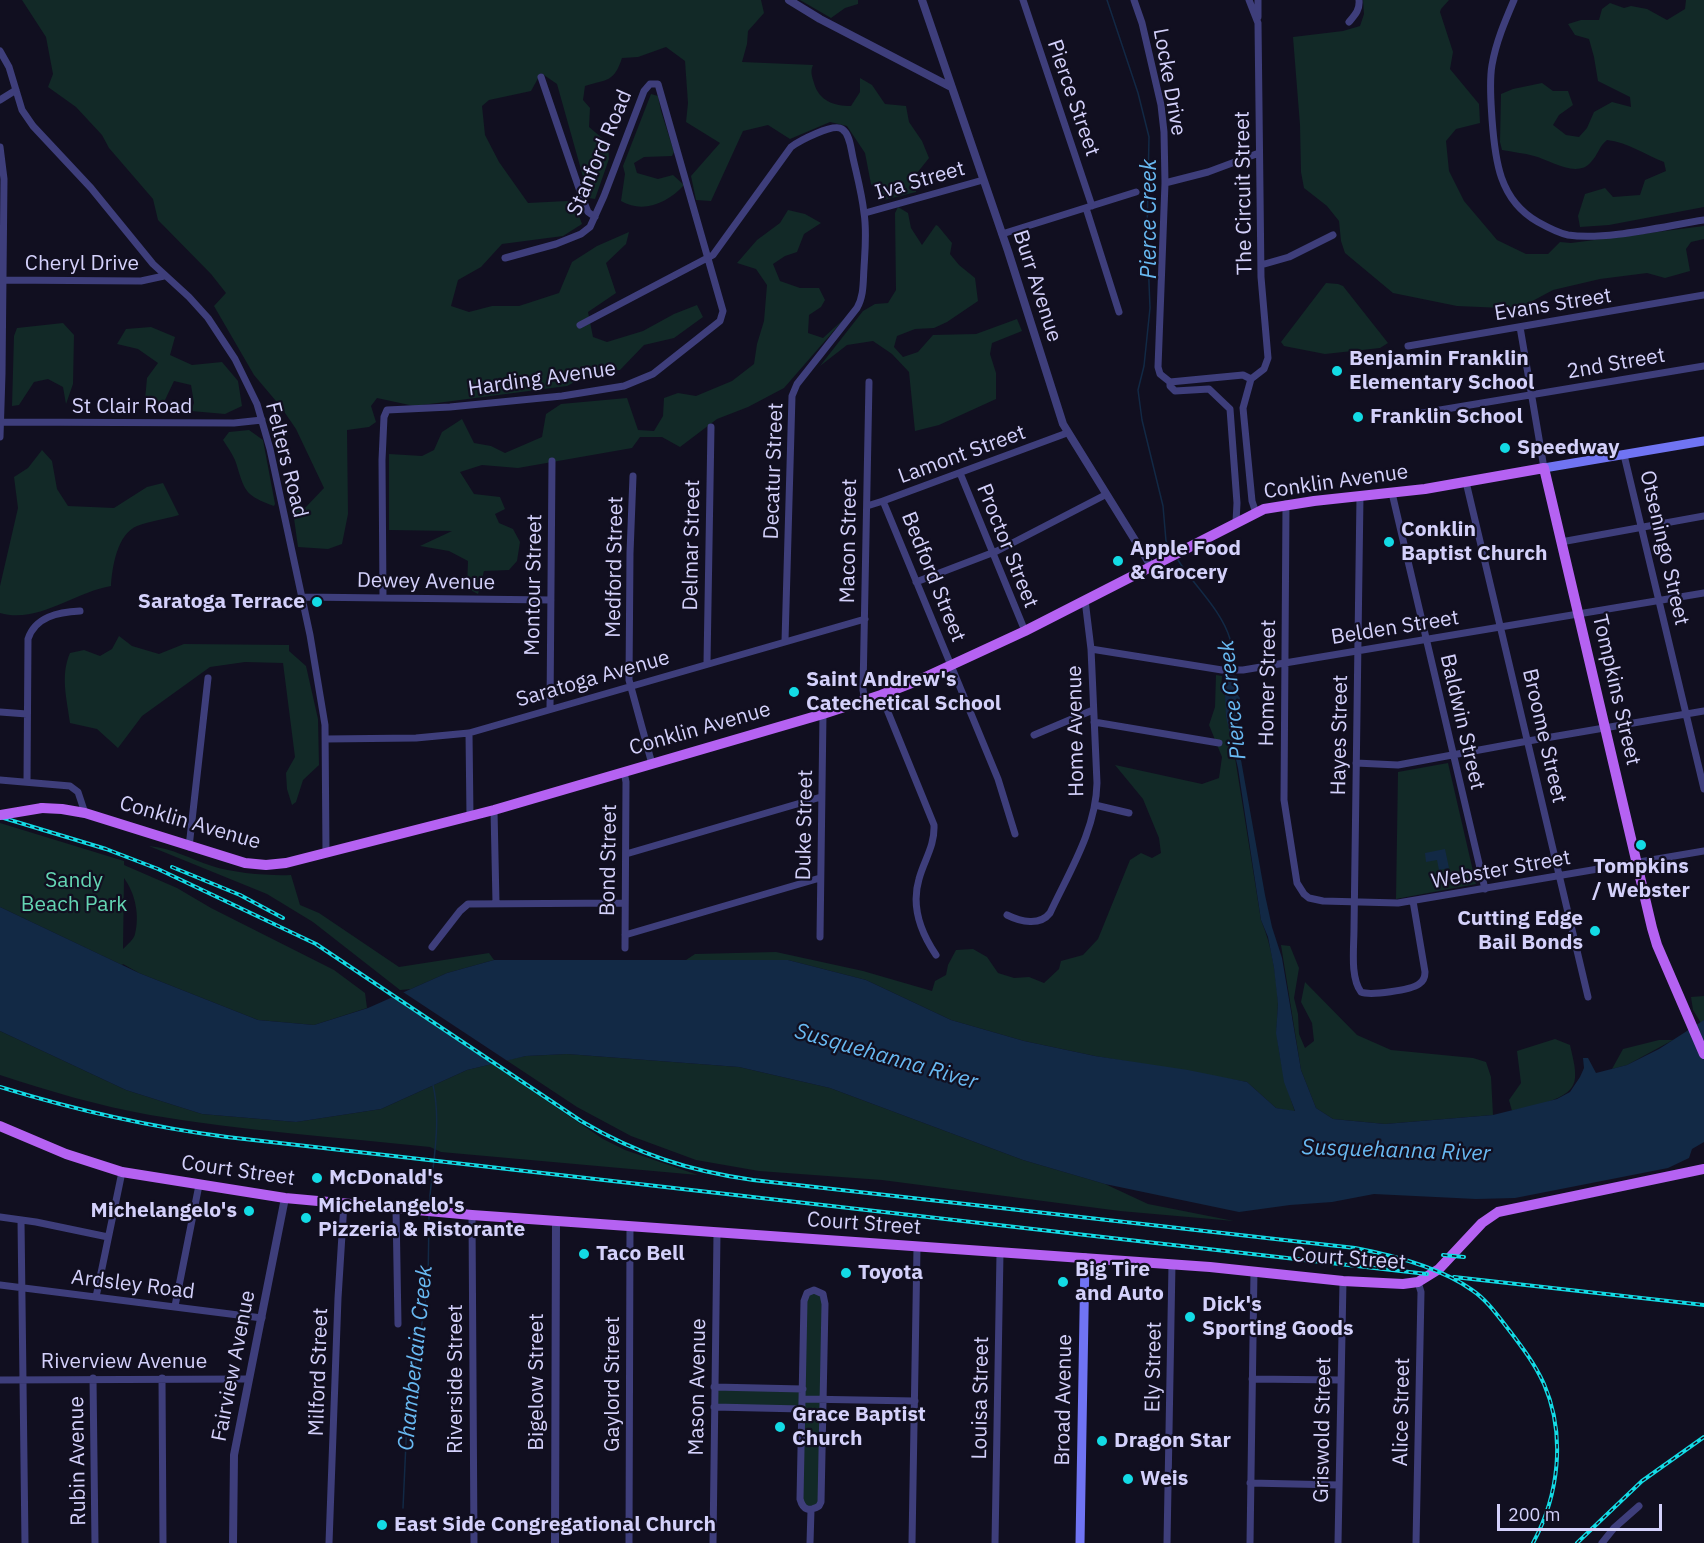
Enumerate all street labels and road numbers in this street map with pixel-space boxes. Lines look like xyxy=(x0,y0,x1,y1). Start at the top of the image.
street label: Locke Drive xyxy=(1147,26,1191,138)
street label: Pierce Street xyxy=(1041,36,1105,160)
street label: Stanford Road xyxy=(562,86,638,220)
street label: The Circuit Street xyxy=(1230,111,1258,275)
street label: Iva Street xyxy=(872,156,968,206)
street label: Burr Avenue xyxy=(1007,227,1067,345)
street label: Cheryl Drive xyxy=(25,251,139,277)
street label: Evans Street xyxy=(1493,283,1613,327)
street label: 2nd Street xyxy=(1565,343,1667,385)
street label: Harding Avenue xyxy=(466,356,618,402)
street label: St Clair Road xyxy=(72,394,192,420)
street label: Felters Road xyxy=(259,400,313,520)
street label: Decatur Street xyxy=(759,402,789,540)
street label: Lamont Street xyxy=(895,420,1029,490)
street label: Conklin Avenue xyxy=(1262,459,1410,505)
street label: Otseningo Street xyxy=(1634,468,1694,628)
street label: Macon Street xyxy=(835,478,863,604)
street label: Delmar Street xyxy=(678,479,706,611)
street label: Proctor Street xyxy=(971,480,1043,612)
street label: Medford Street xyxy=(601,496,629,638)
street label: Bedford Street xyxy=(895,508,971,646)
street label: Montour Street xyxy=(520,514,548,656)
street label: Dewey Avenue xyxy=(357,568,495,596)
street label: Belden Street xyxy=(1329,605,1461,651)
street label: Tompkins Street xyxy=(1586,612,1646,768)
street label: Homer Street xyxy=(1254,619,1282,747)
street label: Saratoga Avenue xyxy=(513,645,673,713)
street label: Baldwin Street xyxy=(1434,652,1490,792)
street label: Home Avenue xyxy=(1062,665,1090,797)
street label: Broome Street xyxy=(1516,666,1572,806)
street label: Hayes Street xyxy=(1326,674,1354,796)
street label: Conklin Avenue xyxy=(626,697,774,761)
street label: Duke Street xyxy=(791,769,819,881)
street label: Conklin Avenue xyxy=(116,791,264,855)
street label: Bond Street xyxy=(595,804,623,916)
street label: Webster Street xyxy=(1429,845,1573,895)
street label: Court Street xyxy=(180,1151,296,1191)
street label: Court Street xyxy=(806,1207,922,1241)
street label: Court Street xyxy=(1291,1242,1407,1276)
street label: Ardsley Road xyxy=(70,1265,196,1305)
street label: Fairview Avenue xyxy=(207,1288,261,1444)
street label: Riverside Street xyxy=(443,1304,469,1454)
street label: Milford Street xyxy=(304,1307,334,1437)
street label: Bigelow Street xyxy=(524,1313,550,1451)
street label: Gaylord Street xyxy=(600,1316,626,1452)
street label: Mason Avenue xyxy=(684,1318,712,1456)
street label: Ely Street xyxy=(1141,1321,1167,1413)
street label: Broad Avenue xyxy=(1050,1334,1078,1466)
street label: Louisa Street xyxy=(967,1336,995,1460)
street label: Riverview Avenue xyxy=(41,1349,207,1375)
street label: Griswold Street xyxy=(1309,1357,1337,1503)
street label: Alice Street xyxy=(1388,1357,1416,1467)
street label: Rubin Avenue xyxy=(64,1396,92,1526)

